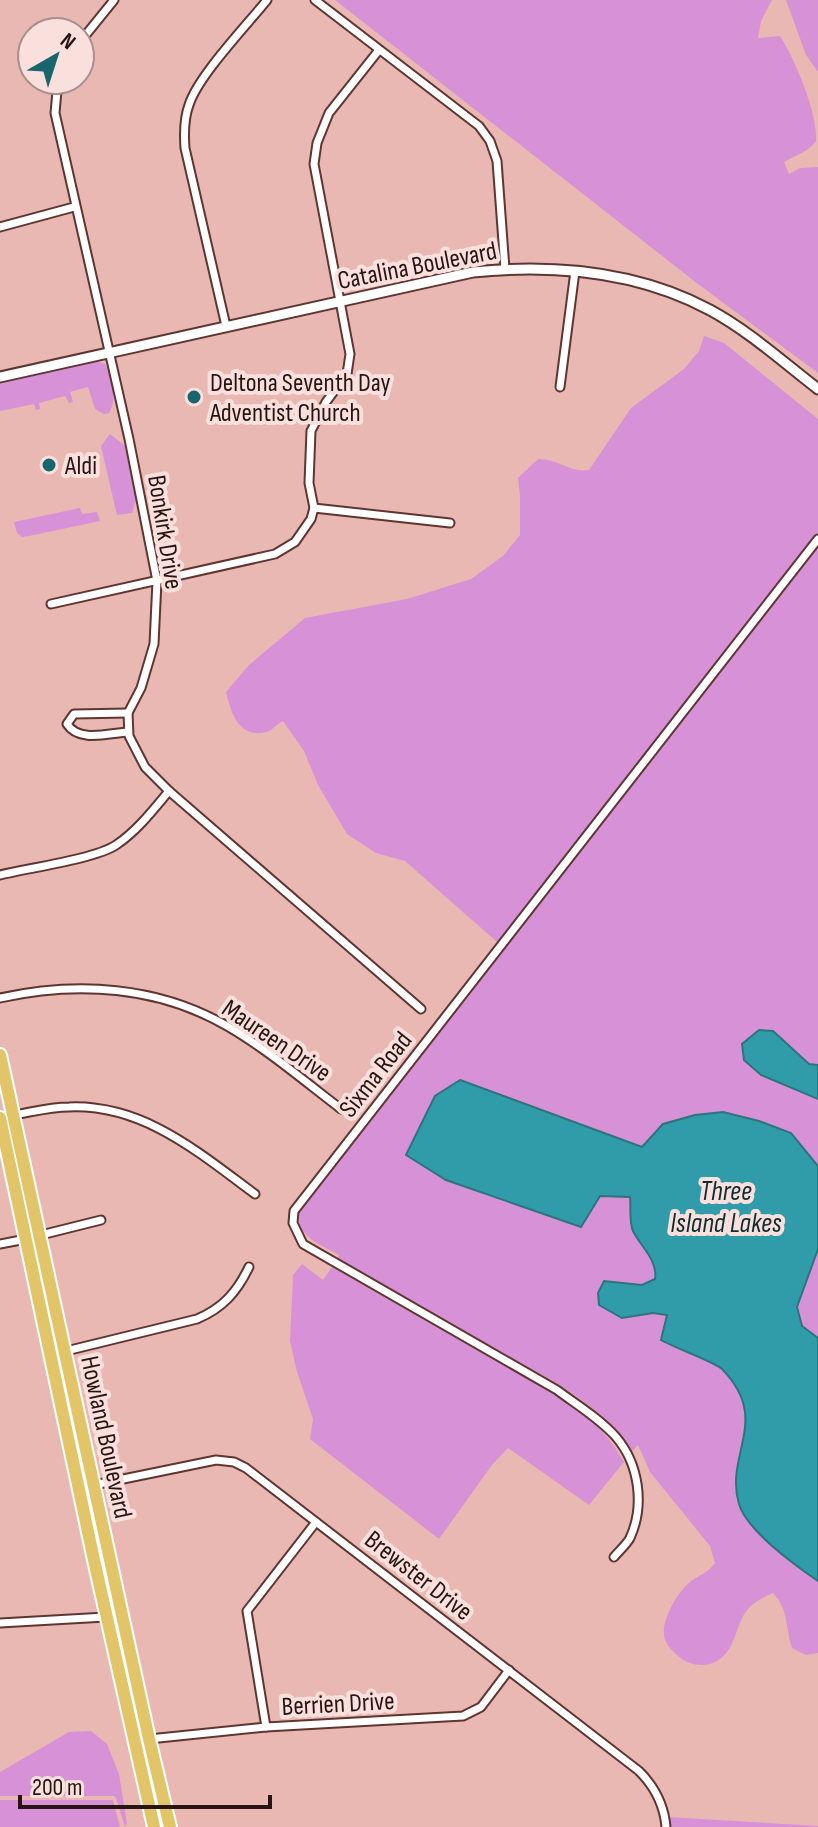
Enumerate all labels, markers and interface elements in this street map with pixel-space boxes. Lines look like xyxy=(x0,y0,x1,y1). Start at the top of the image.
north arrow xyxy=(16,16,96,96)
text: N xyxy=(55,27,81,56)
street label: Catalina Boulevard xyxy=(335,236,499,297)
place label: Deltona Seventh Day Adventist Church xyxy=(209,368,391,429)
marker: Deltona Seventh Day Adventist Church xyxy=(185,388,203,406)
place label: Aldi xyxy=(64,451,97,482)
marker: Aldi xyxy=(40,456,58,474)
street label: Bonkirk Drive xyxy=(140,473,189,592)
street label: Maureen Drive xyxy=(216,993,337,1089)
street label: Sixma Road xyxy=(333,1026,419,1124)
water label: Three Island Lakes xyxy=(670,1175,782,1240)
street label: Howland Boulevard xyxy=(73,1353,138,1521)
street label: Brewster Drive xyxy=(358,1525,478,1628)
street label: Berrien Drive xyxy=(281,1686,395,1723)
scale bar xyxy=(20,1759,270,1809)
text: 200 m xyxy=(32,1773,83,1802)

